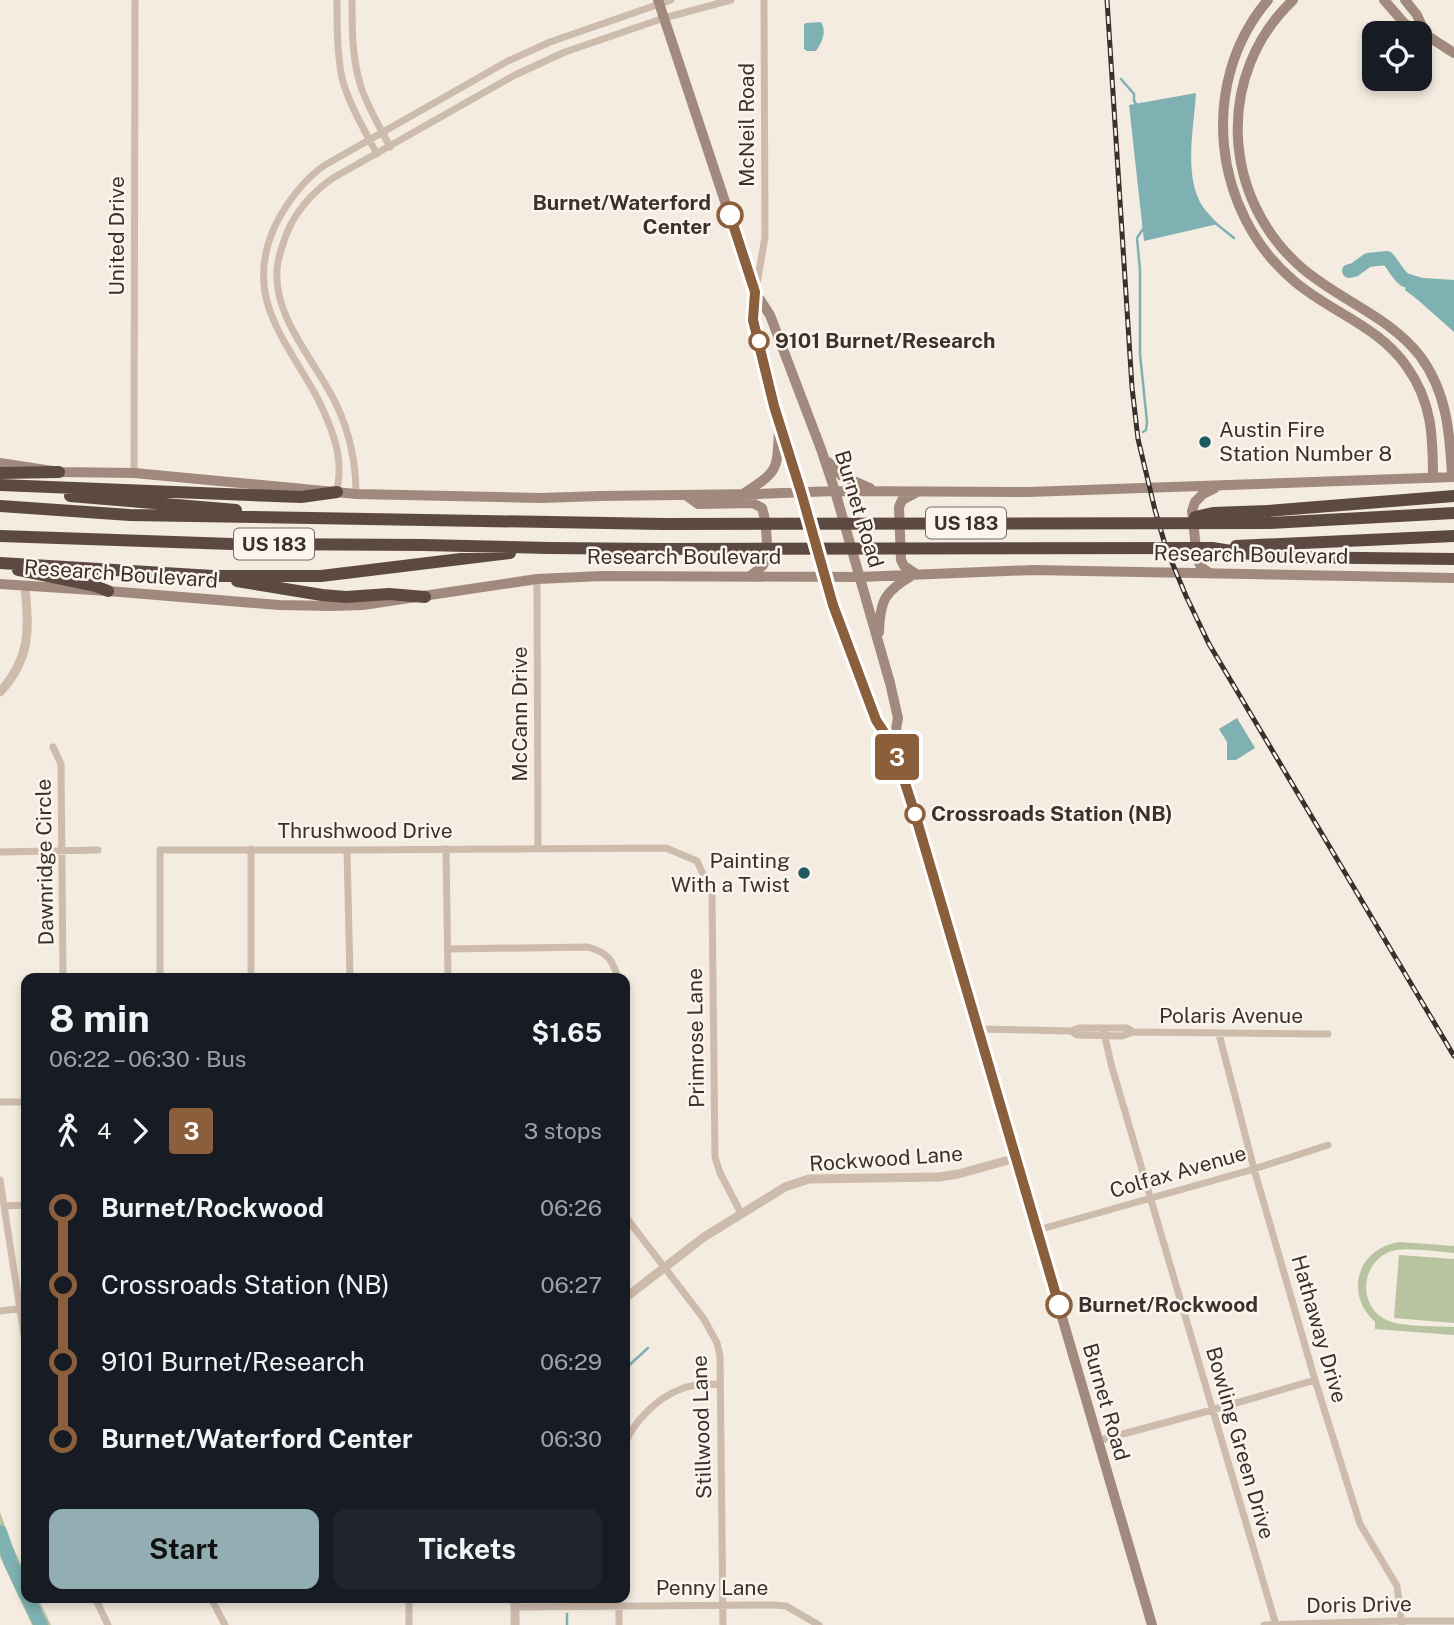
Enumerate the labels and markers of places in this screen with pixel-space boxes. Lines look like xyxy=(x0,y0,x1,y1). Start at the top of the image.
place label: Burnet/Waterford Center xyxy=(532,190,711,239)
marker: Burnet/Waterford Center xyxy=(717,202,743,228)
place label: 9101 Burnet/Research xyxy=(775,328,995,353)
marker: 9101 Burnet/Research xyxy=(749,331,769,351)
place label: Austin Fire Station Number 8 xyxy=(1219,417,1392,466)
marker: Austin Fire Station Number 8 xyxy=(1197,434,1213,450)
place label: Crossroads Station (NB) xyxy=(931,801,1173,826)
marker: Crossroads Station (NB) xyxy=(905,804,925,824)
place label: Painting With a Twist xyxy=(671,848,790,897)
marker: Painting With a Twist xyxy=(796,865,812,881)
marker: Burnet/Rockwood xyxy=(1046,1292,1072,1318)
place label: Burnet/Rockwood xyxy=(1078,1292,1258,1317)

